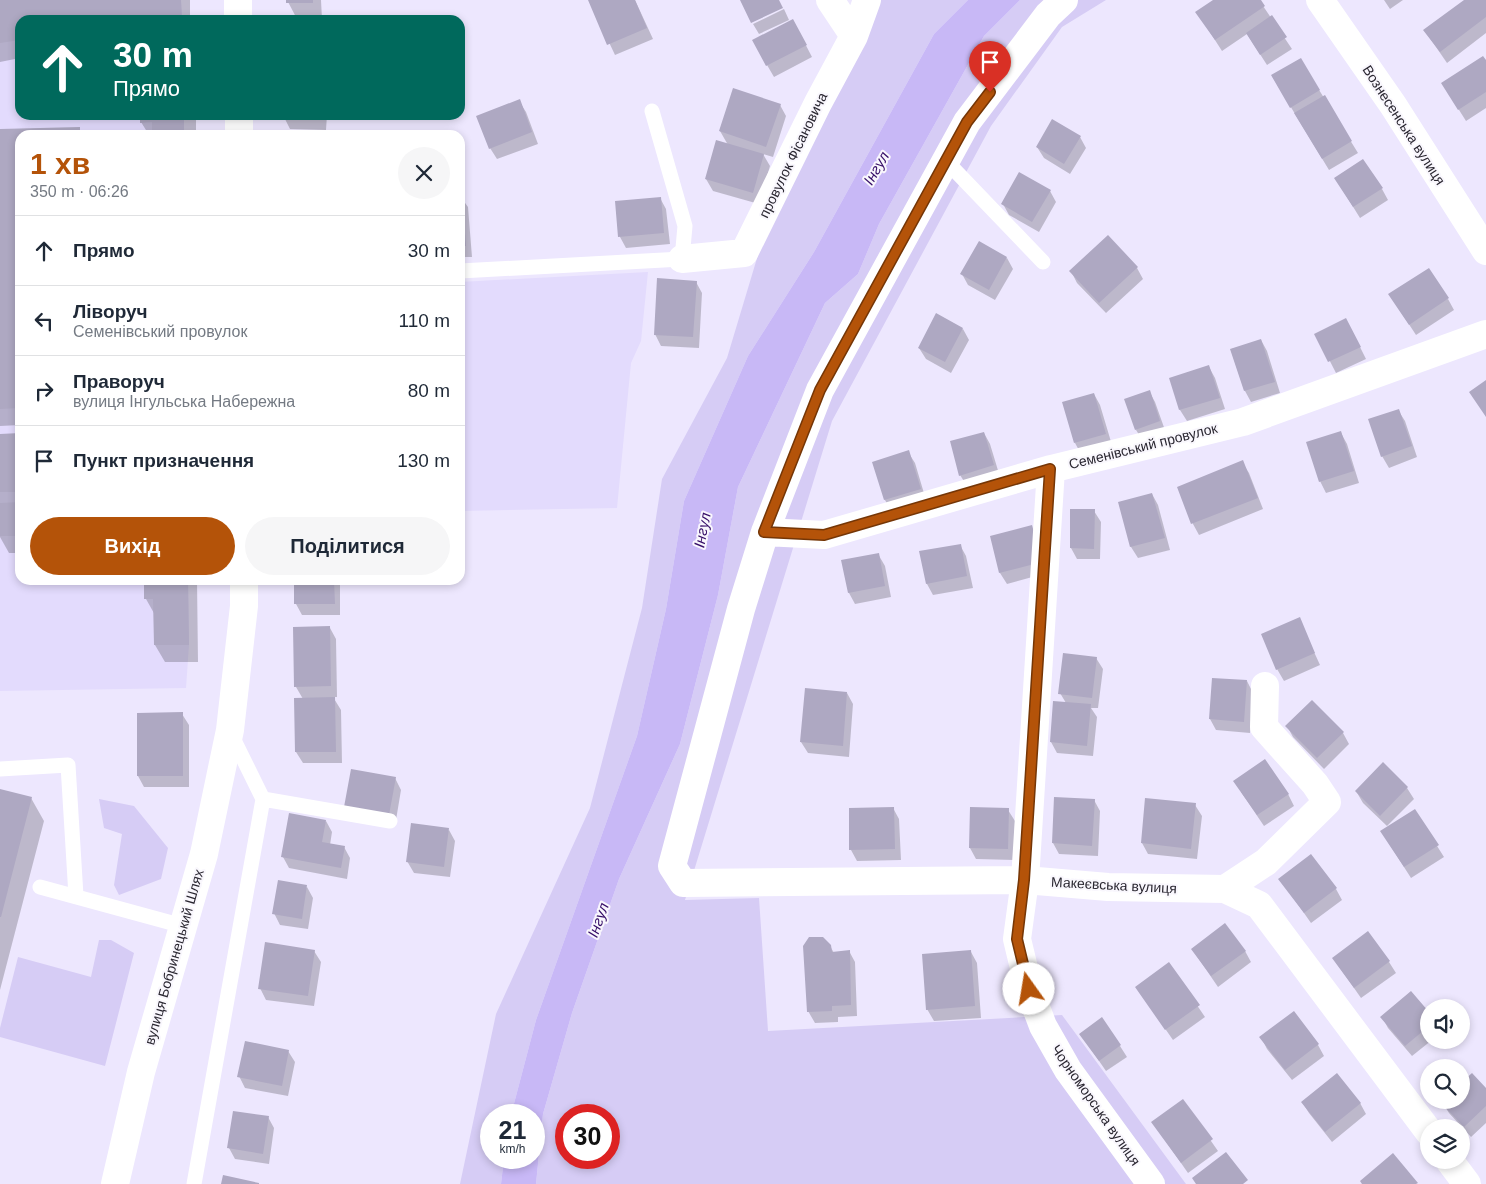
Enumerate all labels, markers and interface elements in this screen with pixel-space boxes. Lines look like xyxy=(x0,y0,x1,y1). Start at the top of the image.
icon: ahead xyxy=(30,35,95,100)
text: 30 m xyxy=(113,35,193,74)
pin xyxy=(969,41,1011,92)
icon: arrive xyxy=(976,48,1004,76)
street label: Вознесенська вулиця xyxy=(1359,62,1449,188)
text: Прямо xyxy=(113,76,180,101)
street label: провулок Фісановича xyxy=(756,90,830,220)
text: 1 хв xyxy=(30,147,90,180)
button: close xyxy=(398,147,450,199)
water label: Інгул xyxy=(860,148,893,188)
text: 350 m · 06:26 xyxy=(30,183,129,200)
icon: ahead xyxy=(30,237,58,265)
text: Прямо xyxy=(73,240,135,261)
text: 30 m xyxy=(408,240,450,261)
text: Ліворуч xyxy=(73,301,148,322)
icon: left xyxy=(30,307,58,335)
text: 110 m xyxy=(399,310,450,331)
text: Семенівський провулок xyxy=(73,323,247,340)
text: Праворуч xyxy=(73,371,165,392)
icon: right xyxy=(30,377,58,405)
text: 80 m xyxy=(408,380,450,401)
text: вулиця Інгульська Набережна xyxy=(73,393,295,410)
street label: Семенівський провулок xyxy=(1067,420,1220,472)
icon: arrive xyxy=(30,447,58,475)
text: Пункт призначення xyxy=(73,450,254,471)
text: 130 m xyxy=(397,450,450,471)
water label: Інгул xyxy=(690,510,714,549)
button: Вихід xyxy=(30,517,235,575)
button: Поділитися xyxy=(245,517,450,575)
street label: вулиця Бобринецький Шлях xyxy=(141,867,207,1047)
street label: Макеєвська вулиця xyxy=(1051,874,1177,896)
water label: Інгул xyxy=(584,900,612,940)
position arrow xyxy=(1002,962,1054,1014)
map controls xyxy=(1420,999,1470,1169)
button: sound xyxy=(1420,999,1470,1049)
street label: Чорноморська вулиця xyxy=(1048,1042,1144,1168)
button: search xyxy=(1420,1059,1470,1109)
speed limit sign: 30 xyxy=(555,1104,620,1169)
text: 21 xyxy=(499,1116,526,1144)
button: layers xyxy=(1420,1119,1470,1169)
text: km/h xyxy=(499,1142,526,1156)

